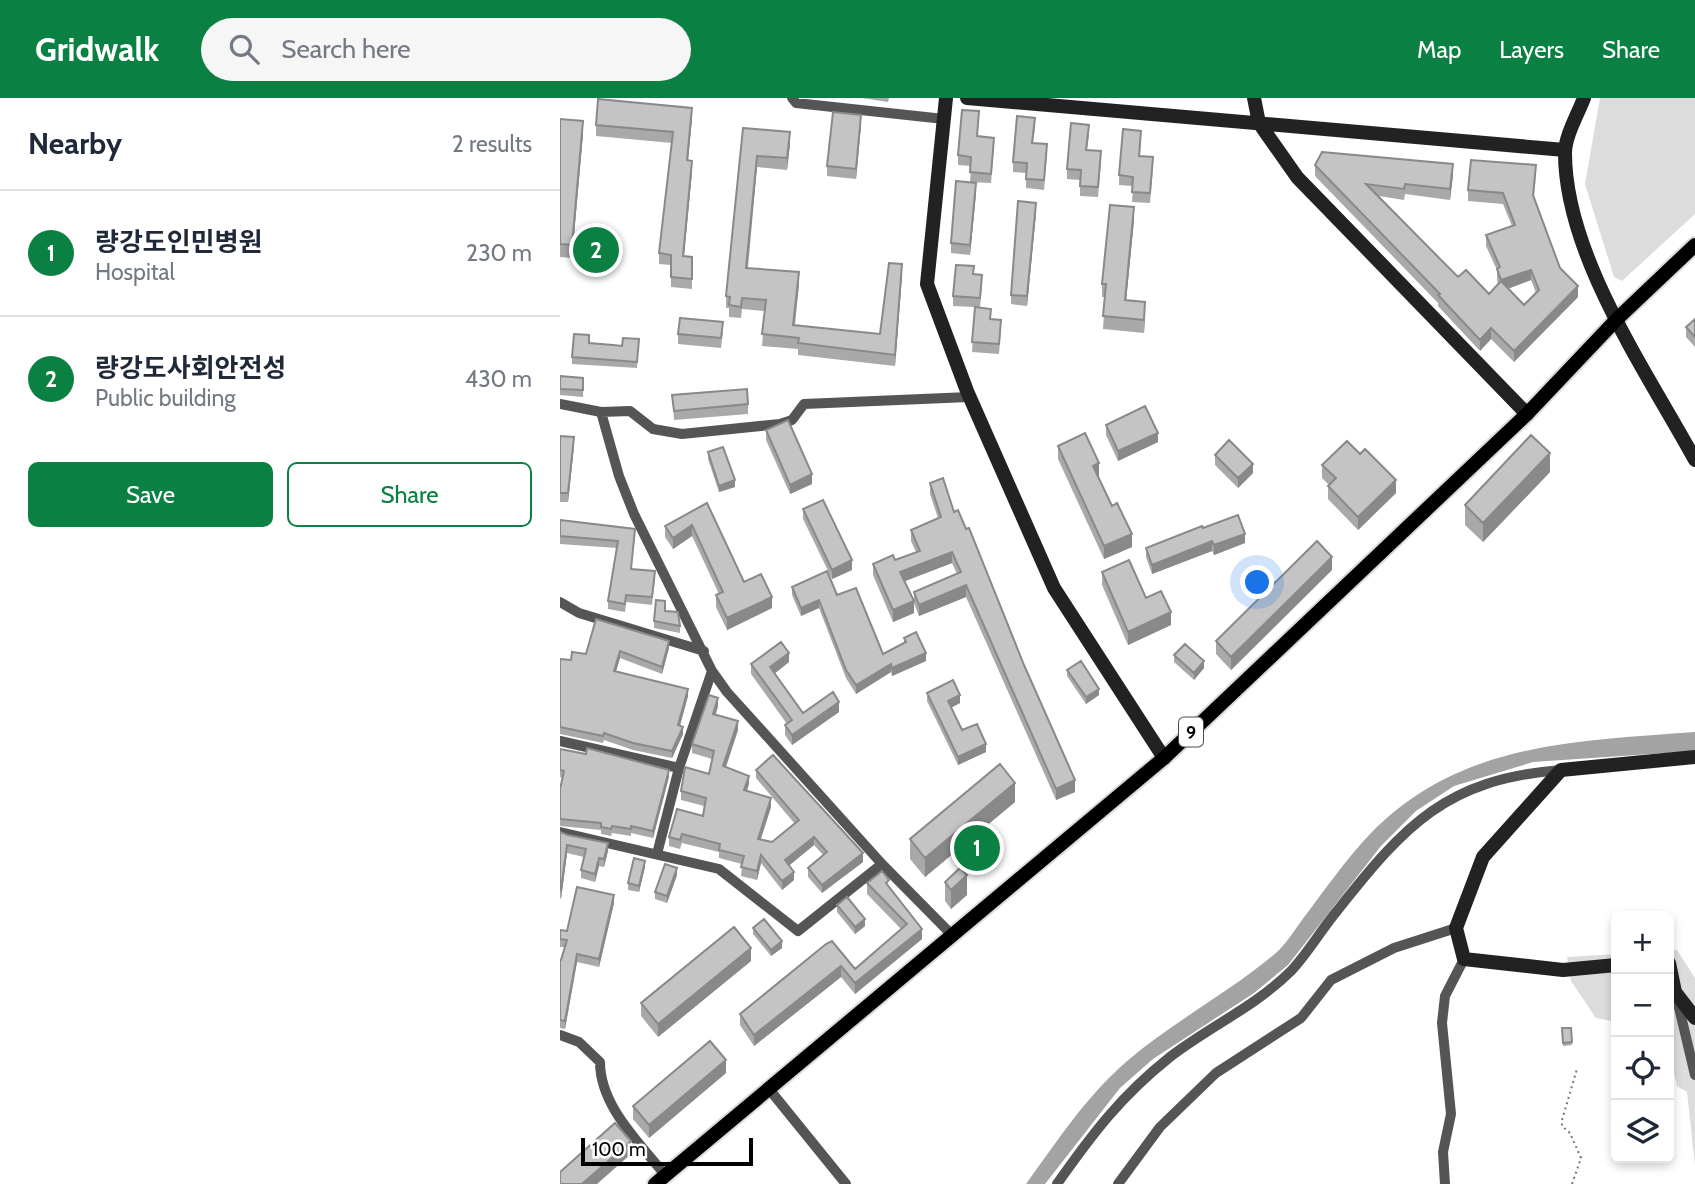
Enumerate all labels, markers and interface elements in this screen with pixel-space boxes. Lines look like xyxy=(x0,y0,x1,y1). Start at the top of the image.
search box xyxy=(201,18,691,81)
text: Gridwalk xyxy=(35,29,159,69)
icon: search xyxy=(225,30,263,68)
text: Search here xyxy=(281,33,410,65)
text: Map xyxy=(1417,35,1461,64)
text: Layers xyxy=(1499,35,1564,64)
text: Share xyxy=(1602,35,1660,64)
text: Nearby xyxy=(28,125,122,162)
text: 2 results xyxy=(452,130,532,158)
pin: 2 xyxy=(573,224,619,276)
text: 량강도인민병원 xyxy=(95,226,262,258)
text: 1 xyxy=(47,239,55,267)
text: 230 m xyxy=(466,239,532,267)
text: Hospital xyxy=(95,258,175,286)
text: 량강도사회안전성 xyxy=(95,352,286,384)
text: 2 xyxy=(45,365,57,393)
text: 430 m xyxy=(465,365,532,393)
text: Public building xyxy=(95,384,236,412)
button: Save xyxy=(28,462,273,527)
button: Share xyxy=(287,462,532,527)
your location xyxy=(1240,565,1274,599)
road number: 9 xyxy=(1179,718,1203,746)
pin: 1 xyxy=(954,822,1000,874)
map controls xyxy=(1611,911,1674,1163)
button: + xyxy=(1611,911,1674,974)
button: − xyxy=(1611,974,1674,1037)
button: locate xyxy=(1611,1037,1674,1100)
button: layers xyxy=(1611,1100,1674,1163)
scale bar xyxy=(581,1135,752,1167)
text: 100 m xyxy=(592,1138,646,1161)

